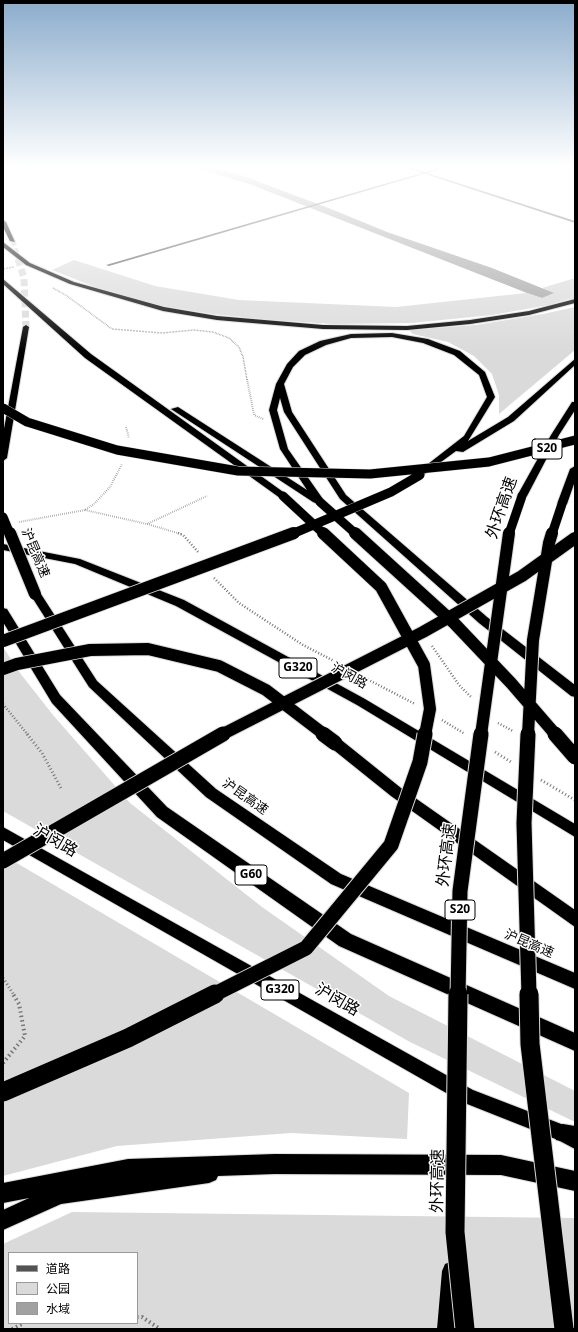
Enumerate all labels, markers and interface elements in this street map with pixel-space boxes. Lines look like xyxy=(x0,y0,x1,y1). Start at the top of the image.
road number: S20 xyxy=(532,439,562,459)
street label: 外环高速 xyxy=(483,475,521,541)
street label: 沪昆高速 xyxy=(18,526,52,580)
road number: G320 xyxy=(279,658,317,678)
street label: 沪闵路 xyxy=(328,660,370,692)
street label: 沪昆高速 xyxy=(219,776,271,818)
street label: 沪闵路 xyxy=(29,821,81,861)
street label: 外环高速 xyxy=(434,822,460,888)
road number: G60 xyxy=(235,865,267,885)
road number: S20 xyxy=(445,900,475,920)
street label: 沪昆高速 xyxy=(502,927,556,961)
road number: G320 xyxy=(261,980,299,1000)
street label: 沪闵路 xyxy=(311,980,363,1020)
street label: 外环高速 xyxy=(428,1149,448,1213)
legend xyxy=(8,1252,138,1324)
text: 道路 xyxy=(46,1260,70,1277)
text: 公园 xyxy=(46,1280,70,1297)
text: 水域 xyxy=(46,1300,70,1317)

